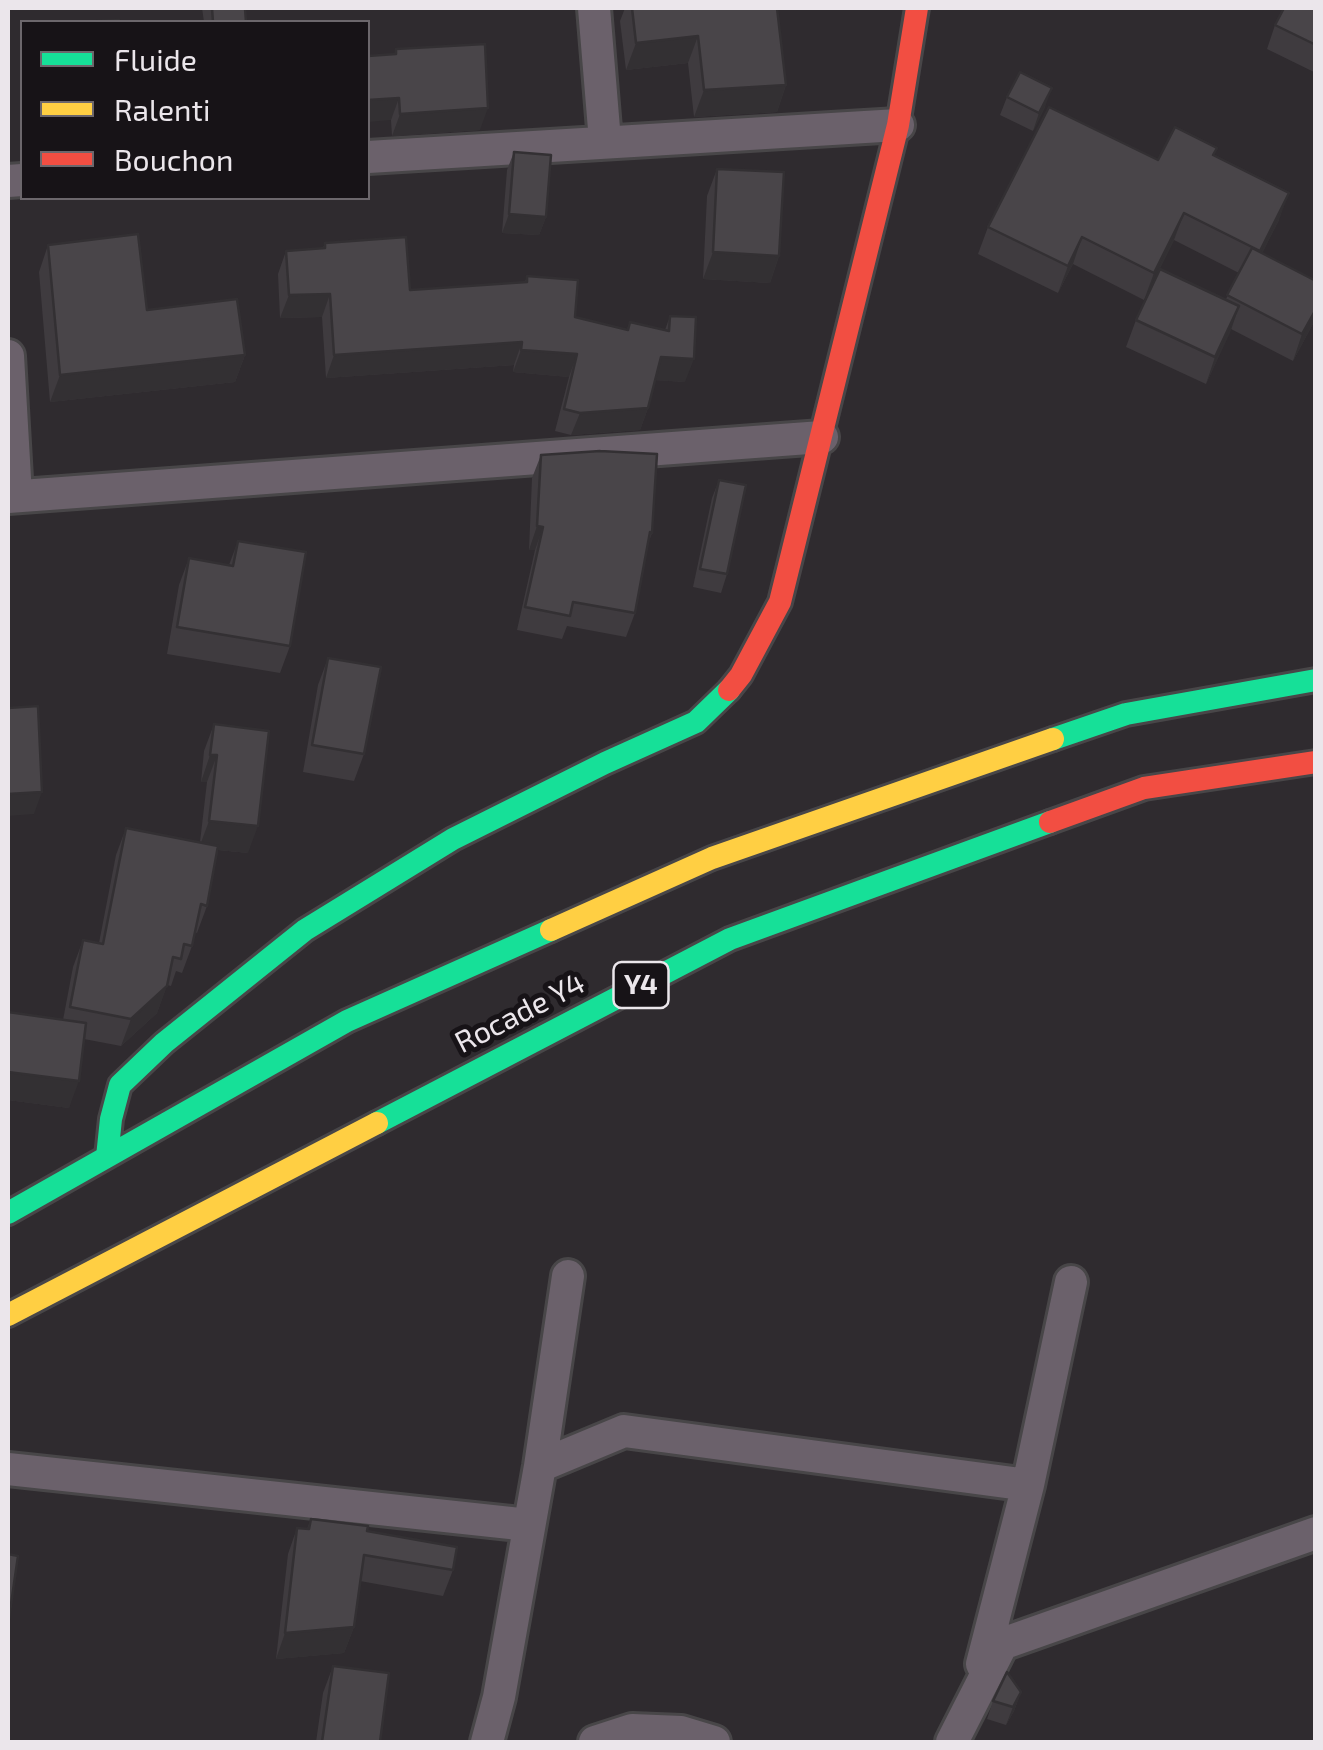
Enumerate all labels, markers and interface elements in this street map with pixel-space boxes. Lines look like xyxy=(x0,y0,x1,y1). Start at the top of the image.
legend xyxy=(20,20,370,200)
text: Fluide xyxy=(114,41,197,77)
text: Ralenti xyxy=(114,91,210,127)
text: Bouchon xyxy=(114,141,233,177)
road number: Y4 xyxy=(614,962,668,1008)
street label: Rocade Y4 xyxy=(449,965,591,1061)

